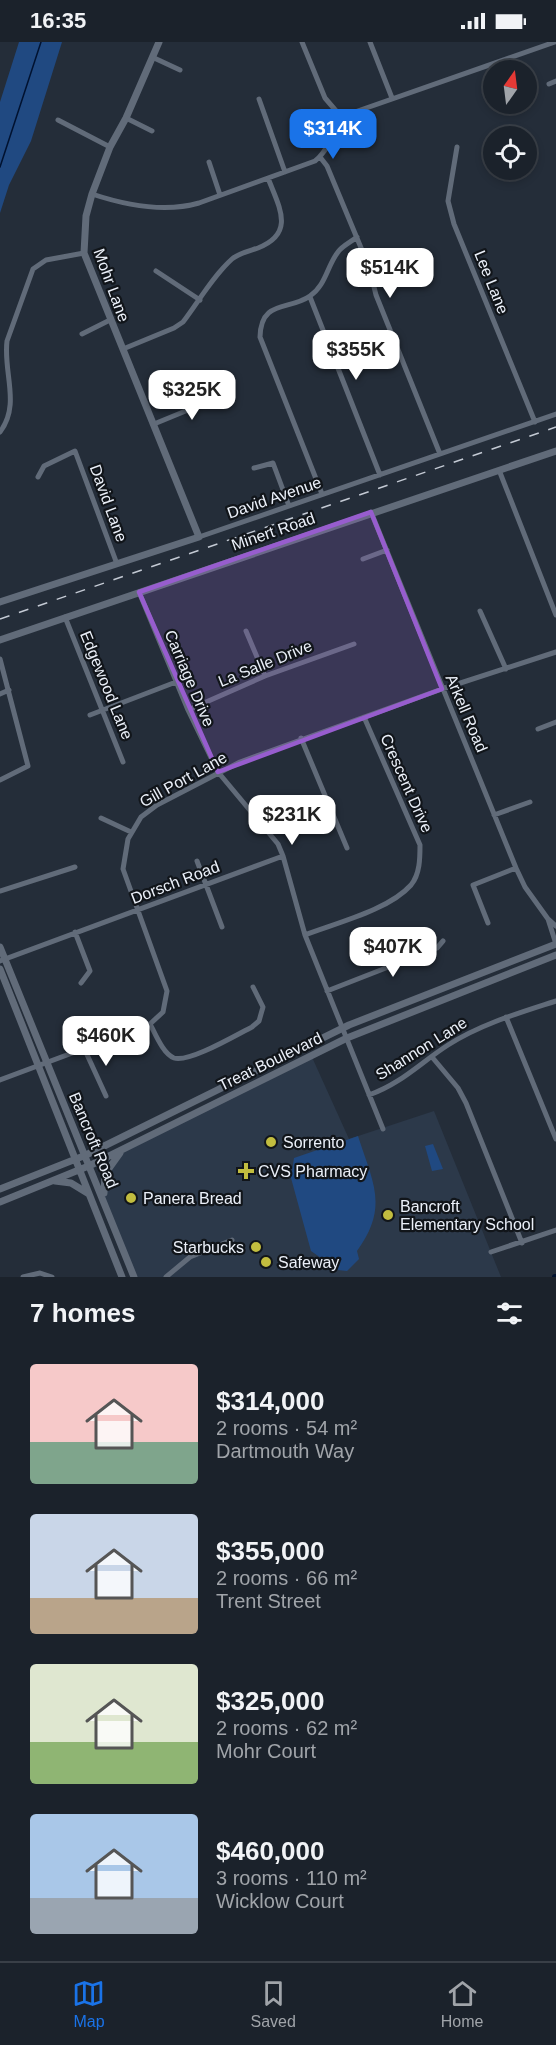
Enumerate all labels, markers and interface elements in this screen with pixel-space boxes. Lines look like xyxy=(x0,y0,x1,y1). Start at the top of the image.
text: 16:35 xyxy=(30,8,86,33)
north arrow xyxy=(483,60,537,114)
map controls xyxy=(483,60,537,180)
pin: $314K xyxy=(291,109,375,160)
text: $314K xyxy=(304,117,362,139)
button: locate xyxy=(483,126,537,180)
street label: Mohr Lane xyxy=(90,246,133,324)
pin: $514K xyxy=(348,248,432,299)
street label: Lee Lane xyxy=(471,248,512,316)
text: $514K xyxy=(361,256,419,278)
pin: $355K xyxy=(314,330,398,381)
text: $355K xyxy=(327,338,385,360)
pin: $325K xyxy=(150,370,234,421)
text: $325K xyxy=(163,378,221,400)
street label: David Lane xyxy=(87,462,130,544)
street label: David Avenue xyxy=(225,473,324,522)
street label: Minert Road xyxy=(229,509,317,554)
street label: Carriage Drive xyxy=(162,627,218,729)
street label: Edgewood Lane xyxy=(77,628,136,742)
street label: La Salle Drive xyxy=(216,637,315,690)
street label: Arkell Road xyxy=(443,672,491,755)
street label: Crescent Drive xyxy=(377,731,436,835)
street label: Gill Port Lane xyxy=(137,748,230,810)
pin: $231K xyxy=(250,795,334,846)
text: $231K xyxy=(263,803,321,825)
street label: Dorsch Road xyxy=(129,858,222,907)
pin: $407K xyxy=(351,927,435,978)
text: $407K xyxy=(364,935,422,957)
street label: Shannon Lane xyxy=(373,1014,470,1083)
pin: $460K xyxy=(64,1016,148,1067)
text: $460K xyxy=(77,1024,135,1046)
street label: Treat Boulevard xyxy=(216,1029,325,1094)
street label: Bancroft Road xyxy=(66,1090,121,1191)
place label: Sorrento xyxy=(283,1134,344,1151)
marker: Sorrento xyxy=(264,1135,278,1149)
place label: CVS Pharmacy xyxy=(258,1163,367,1180)
marker: CVS Pharmacy xyxy=(239,1164,253,1178)
place label: Panera Bread xyxy=(143,1190,242,1207)
marker: Panera Bread xyxy=(124,1191,138,1205)
place label: Bancroft Elementary School xyxy=(400,1198,534,1233)
marker: Bancroft Elementary School xyxy=(381,1208,395,1222)
place label: Starbucks xyxy=(173,1239,244,1256)
marker: Starbucks xyxy=(249,1240,263,1254)
place label: Safeway xyxy=(278,1254,339,1271)
marker: Safeway xyxy=(259,1255,273,1269)
icon: filters xyxy=(493,1297,526,1330)
text: 7 homes xyxy=(30,1298,136,1328)
text: $314,000 xyxy=(216,1386,324,1416)
icon: home xyxy=(78,1388,150,1460)
text: 2 rooms · 54 m² xyxy=(216,1417,357,1439)
text: Dartmouth Way xyxy=(216,1440,354,1462)
text: $355,000 xyxy=(216,1536,324,1566)
icon: home xyxy=(78,1538,150,1610)
text: 2 rooms · 66 m² xyxy=(216,1567,357,1589)
text: Trent Street xyxy=(216,1590,321,1612)
text: $325,000 xyxy=(216,1686,324,1716)
icon: home xyxy=(78,1688,150,1760)
text: 2 rooms · 62 m² xyxy=(216,1717,357,1739)
text: Mohr Court xyxy=(216,1740,316,1762)
text: $460,000 xyxy=(216,1836,324,1866)
icon: home xyxy=(78,1838,150,1910)
text: 3 rooms · 110 m² xyxy=(216,1867,367,1889)
text: Wicklow Court xyxy=(216,1890,344,1912)
tab: Map xyxy=(72,1977,105,2031)
tab: Saved xyxy=(250,1977,296,2031)
tab: Home xyxy=(441,1977,483,2031)

